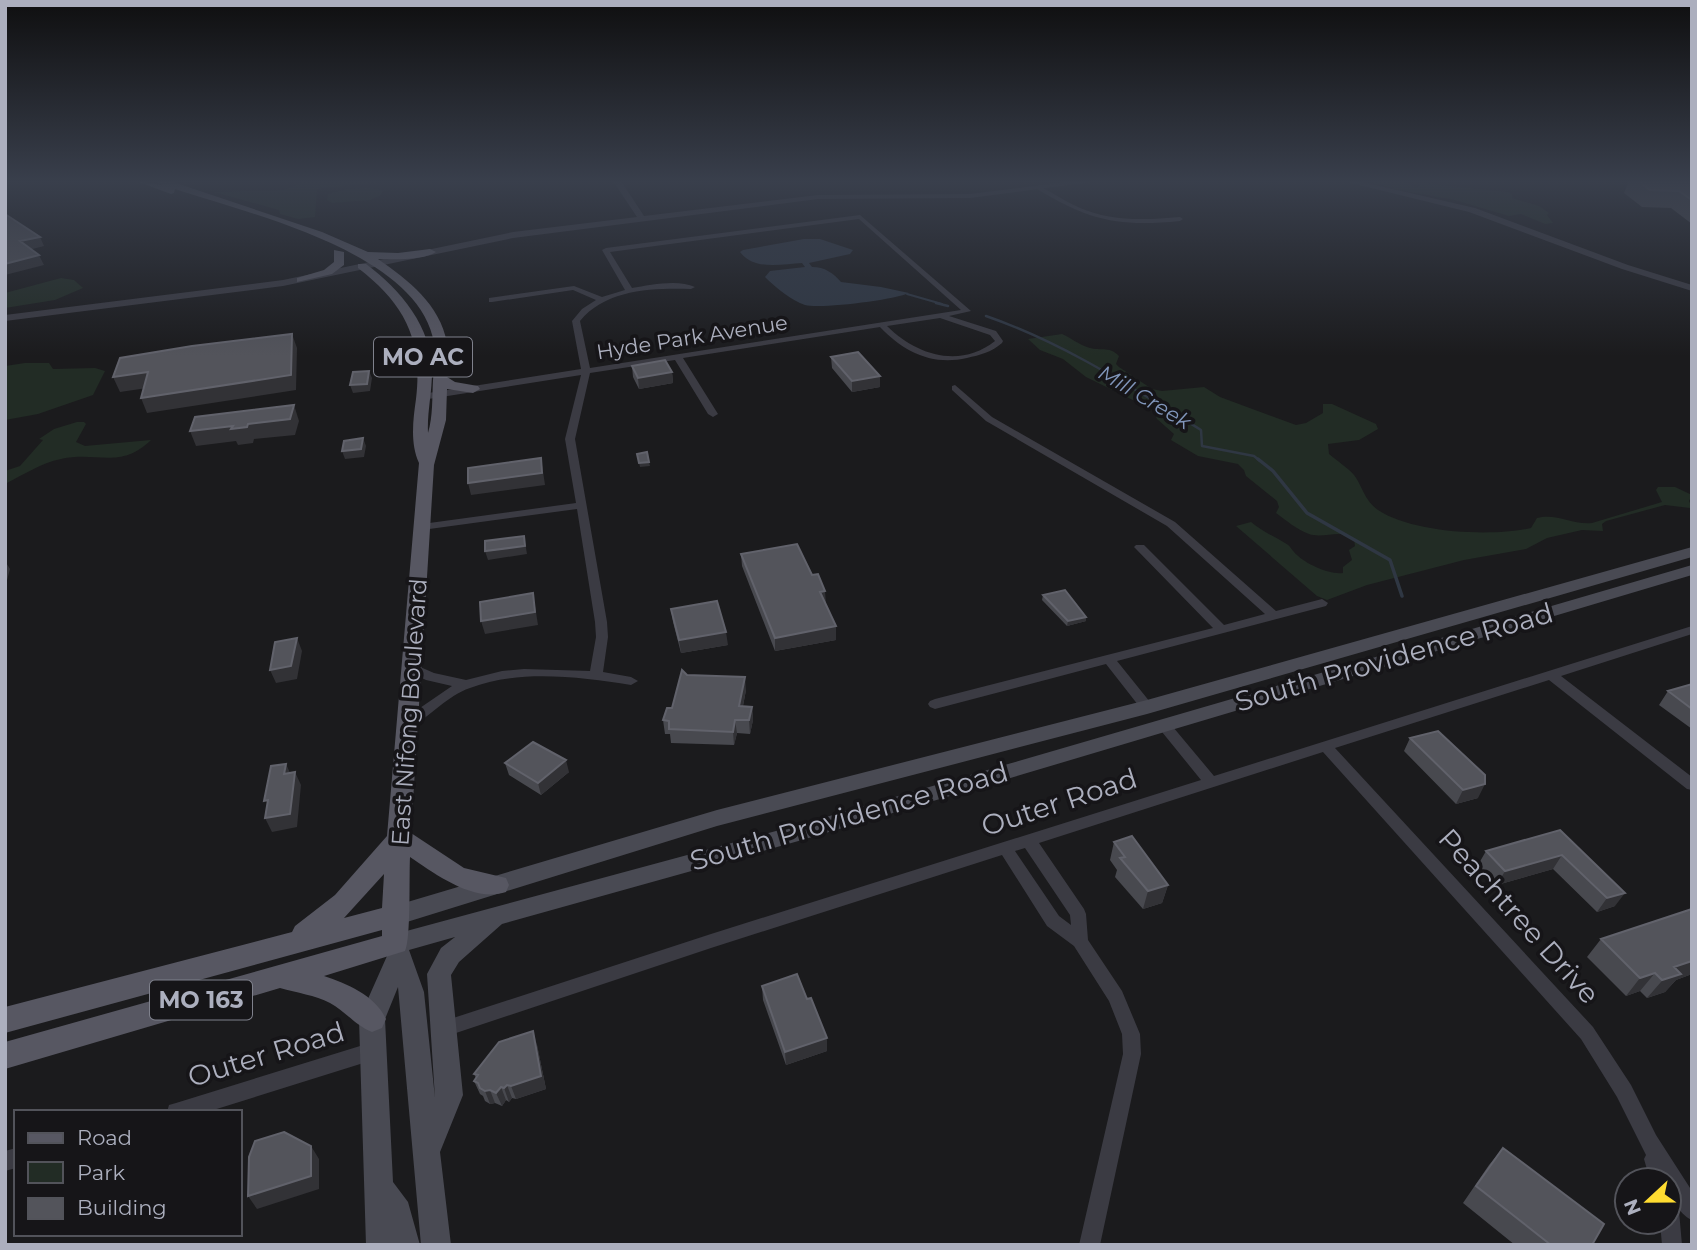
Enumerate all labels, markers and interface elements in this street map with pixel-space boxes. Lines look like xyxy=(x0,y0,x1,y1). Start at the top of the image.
street label: Hyde Park Avenue xyxy=(595,310,789,364)
road number: MO AC xyxy=(374,338,472,376)
water label: Mill Creek xyxy=(1094,360,1197,435)
street label: East Nifong Boulevard xyxy=(385,577,433,847)
street label: South Providence Road xyxy=(1231,595,1557,719)
street label: South Providence Road xyxy=(686,754,1012,878)
street label: Outer Road xyxy=(977,761,1141,843)
street label: Peachtree Drive xyxy=(1431,821,1607,1011)
road number: MO 163 xyxy=(150,981,252,1020)
street label: Outer Road xyxy=(184,1014,348,1094)
legend xyxy=(14,1110,242,1236)
text: Road xyxy=(77,1125,132,1150)
text: Park xyxy=(77,1160,125,1185)
north arrow xyxy=(1613,1166,1683,1236)
text: Building xyxy=(77,1195,167,1220)
text: N xyxy=(1619,1196,1646,1219)

